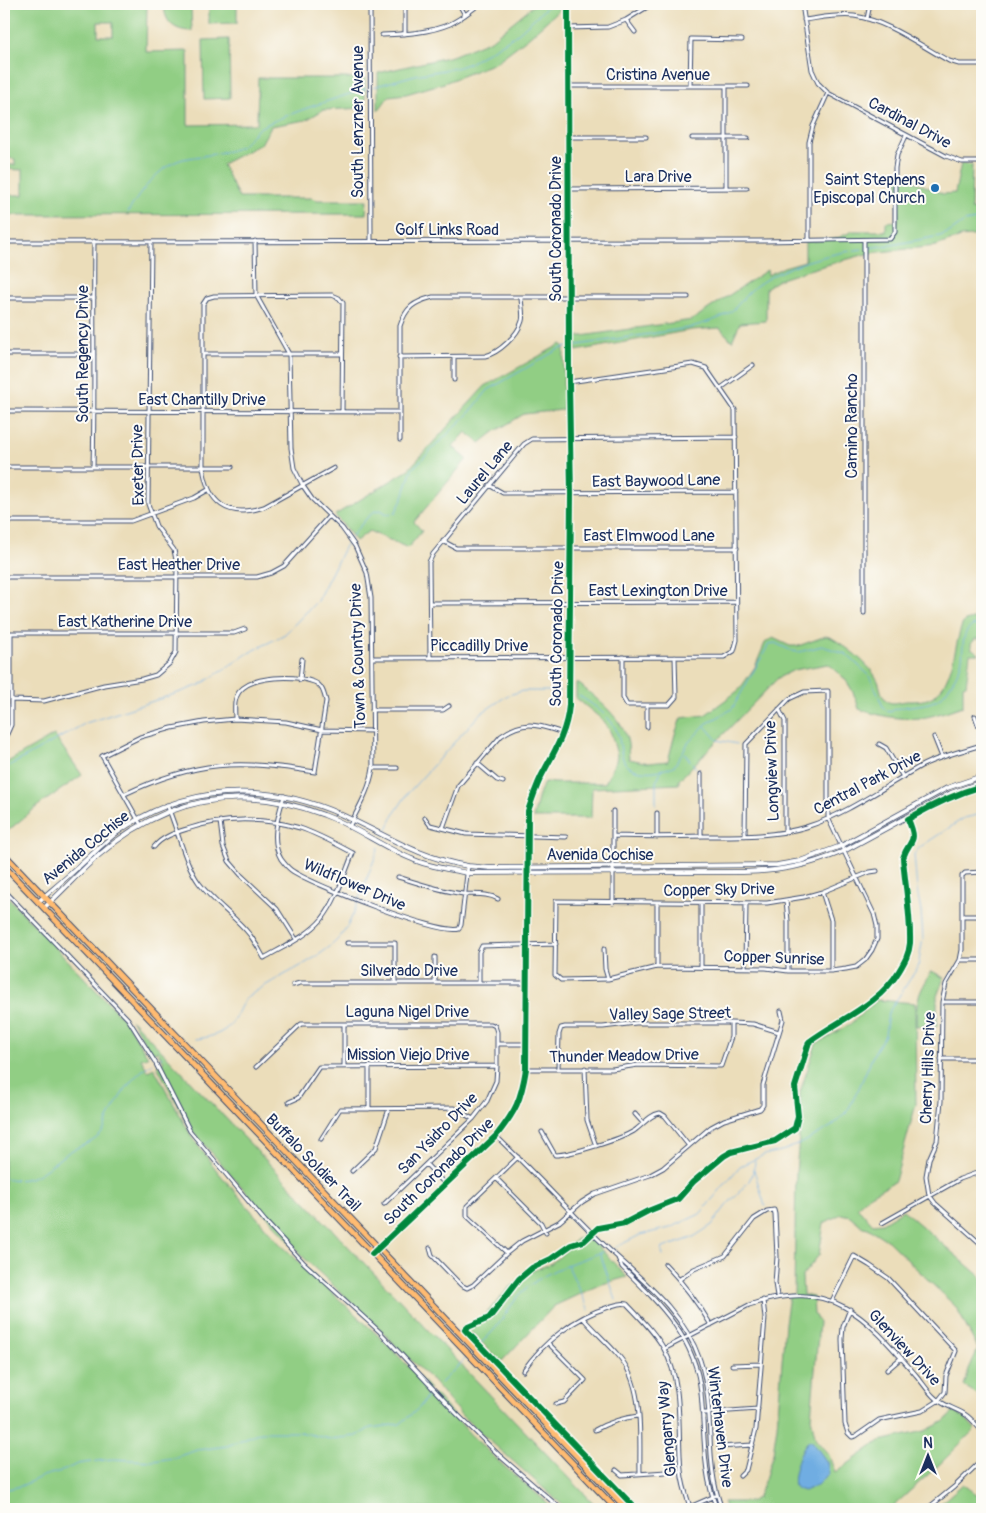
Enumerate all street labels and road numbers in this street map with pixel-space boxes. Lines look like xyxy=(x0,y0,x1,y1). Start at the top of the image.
street label: South Lenzner Avenue xyxy=(348,46,368,198)
street label: Cristina Avenue xyxy=(606,65,710,85)
street label: Cardinal Drive xyxy=(865,93,955,153)
street label: South Coronado Drive xyxy=(546,156,566,302)
street label: Lara Drive xyxy=(624,167,692,187)
street label: Golf Links Road xyxy=(395,220,499,240)
street label: South Regency Drive xyxy=(73,285,93,423)
street label: Camino Rancho xyxy=(842,373,862,479)
street label: East Chantilly Drive xyxy=(138,390,266,410)
street label: Exeter Drive xyxy=(127,424,149,506)
street label: Laurel Lane xyxy=(452,436,517,509)
street label: East Baywood Lane xyxy=(592,470,720,492)
street label: East Elmwood Lane xyxy=(583,526,715,546)
street label: East Heather Drive xyxy=(118,555,240,575)
street label: South Coronado Drive xyxy=(546,561,568,707)
street label: East Lexington Drive xyxy=(588,581,728,601)
street label: Town & Country Drive xyxy=(345,583,371,729)
street label: East Katherine Drive xyxy=(58,612,192,632)
street label: Piccadilly Drive xyxy=(430,636,528,656)
street label: Longview Drive xyxy=(760,720,784,822)
street label: Central Park Drive xyxy=(810,746,925,820)
street label: Avenida Cochise xyxy=(38,806,134,889)
street label: Avenida Cochise xyxy=(547,845,654,865)
street label: Wildflower Drive xyxy=(301,854,409,915)
street label: Copper Sky Drive xyxy=(663,879,775,901)
street label: Copper Sunrise xyxy=(723,946,825,970)
street label: Silverado Drive xyxy=(360,961,458,981)
street label: Laguna Nigel Drive xyxy=(345,1002,469,1022)
street label: Valley Sage Street xyxy=(609,1003,732,1025)
street label: Cherry Hills Drive xyxy=(916,1011,940,1125)
street label: Mission Viejo Drive xyxy=(347,1045,469,1065)
street label: Thunder Meadow Drive xyxy=(549,1045,699,1067)
street label: San Ysidro Drive xyxy=(393,1088,482,1179)
street label: Buffalo Soldier Trail xyxy=(261,1110,365,1216)
street label: South Coronado Drive xyxy=(379,1114,498,1230)
street label: Glenview Drive xyxy=(864,1305,945,1390)
street label: Winterhaven Drive xyxy=(703,1366,737,1489)
street label: Glengarry Way xyxy=(653,1380,681,1478)

